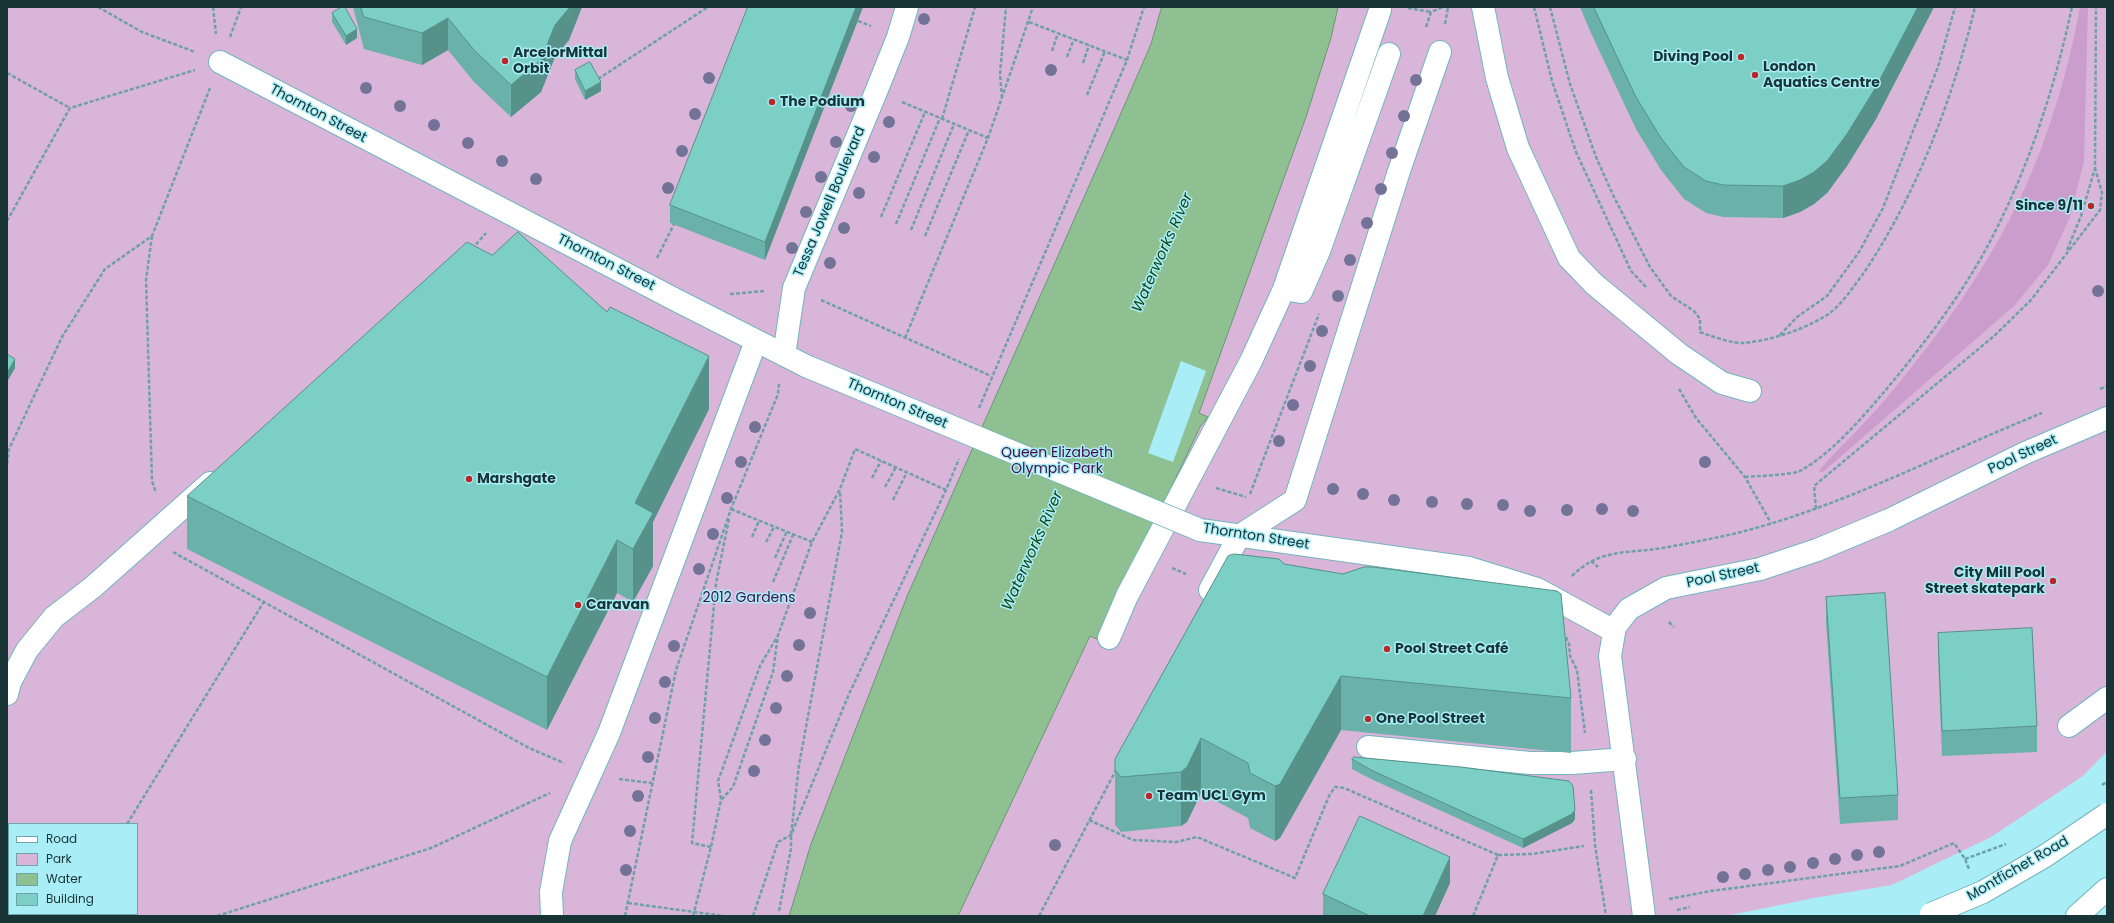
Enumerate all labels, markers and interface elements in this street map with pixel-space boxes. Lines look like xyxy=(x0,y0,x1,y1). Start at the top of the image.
place label: ArcelorMittal Orbit xyxy=(513,45,607,78)
place label: Diving Pool xyxy=(1653,49,1733,65)
marker: Diving Pool xyxy=(1736,52,1746,62)
marker: ArcelorMittal Orbit xyxy=(500,56,510,66)
place label: London Aquatics Centre xyxy=(1763,59,1880,92)
marker: London Aquatics Centre xyxy=(1750,70,1760,80)
street label: Thornton Street xyxy=(267,81,369,147)
place label: The Podium xyxy=(780,94,865,110)
marker: The Podium xyxy=(767,97,777,107)
street label: Tessa Jowell Boulevard xyxy=(791,124,869,280)
water label: Waterworks River xyxy=(1129,191,1197,315)
place label: Since 9/11 xyxy=(2015,198,2083,214)
marker: Since 9/11 xyxy=(2086,201,2096,211)
street label: Thornton Street xyxy=(554,231,658,295)
street label: Thornton Street xyxy=(844,375,950,433)
street label: Pool Street xyxy=(1986,432,2060,478)
park label: Queen Elizabeth Olympic Park xyxy=(1001,445,1113,478)
place label: Marshgate xyxy=(477,471,556,487)
marker: Marshgate xyxy=(464,474,474,484)
water label: Waterworks River xyxy=(999,489,1067,613)
street label: Thornton Street xyxy=(1202,520,1310,554)
street label: Pool Street xyxy=(1685,560,1761,592)
place label: City Mill Pool Street skatepark xyxy=(1925,565,2045,598)
marker: City Mill Pool Street skatepark xyxy=(2048,576,2058,586)
park label: 2012 Gardens xyxy=(702,590,796,606)
place label: Caravan xyxy=(586,597,649,613)
marker: Caravan xyxy=(573,600,583,610)
place label: Pool Street Café xyxy=(1395,641,1509,657)
marker: Pool Street Café xyxy=(1382,644,1392,654)
place label: One Pool Street xyxy=(1376,711,1485,727)
marker: One Pool Street xyxy=(1363,714,1373,724)
place label: Team UCL Gym xyxy=(1157,788,1266,804)
marker: Team UCL Gym xyxy=(1144,791,1154,801)
legend xyxy=(8,823,138,915)
text: Road xyxy=(46,830,77,847)
street label: Montfichet Road xyxy=(1964,833,2072,905)
text: Park xyxy=(46,850,72,867)
text: Water xyxy=(46,870,82,887)
text: Building xyxy=(46,890,94,907)

